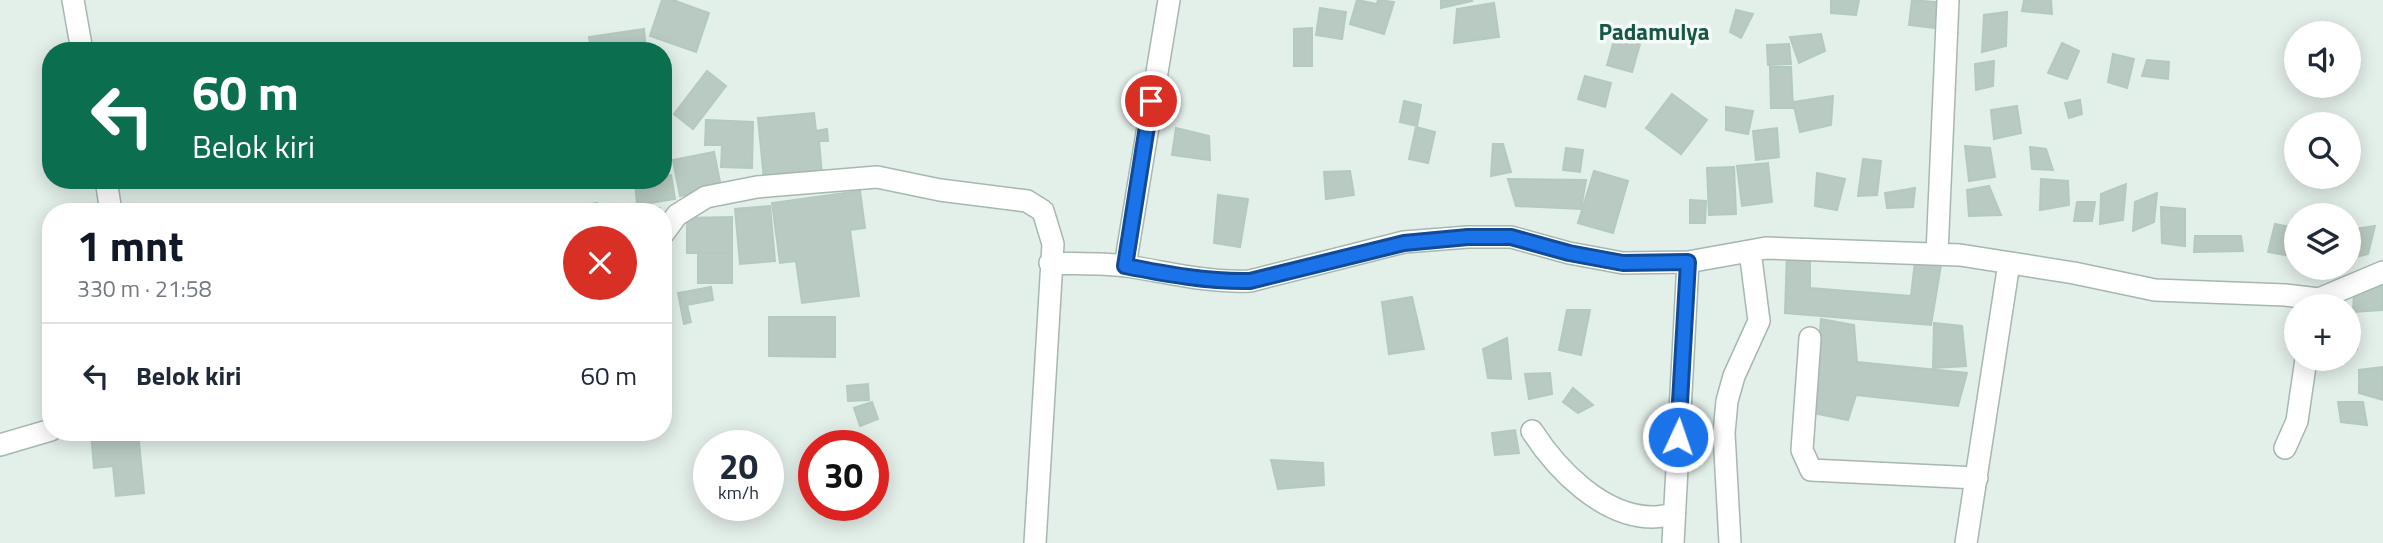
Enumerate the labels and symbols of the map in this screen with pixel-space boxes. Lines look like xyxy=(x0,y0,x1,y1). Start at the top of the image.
district label: Padamulya xyxy=(1599,14,1709,49)
pin xyxy=(1121,71,1181,131)
position arrow xyxy=(1641,400,1715,474)
speed limit sign: 30 xyxy=(798,430,889,521)

